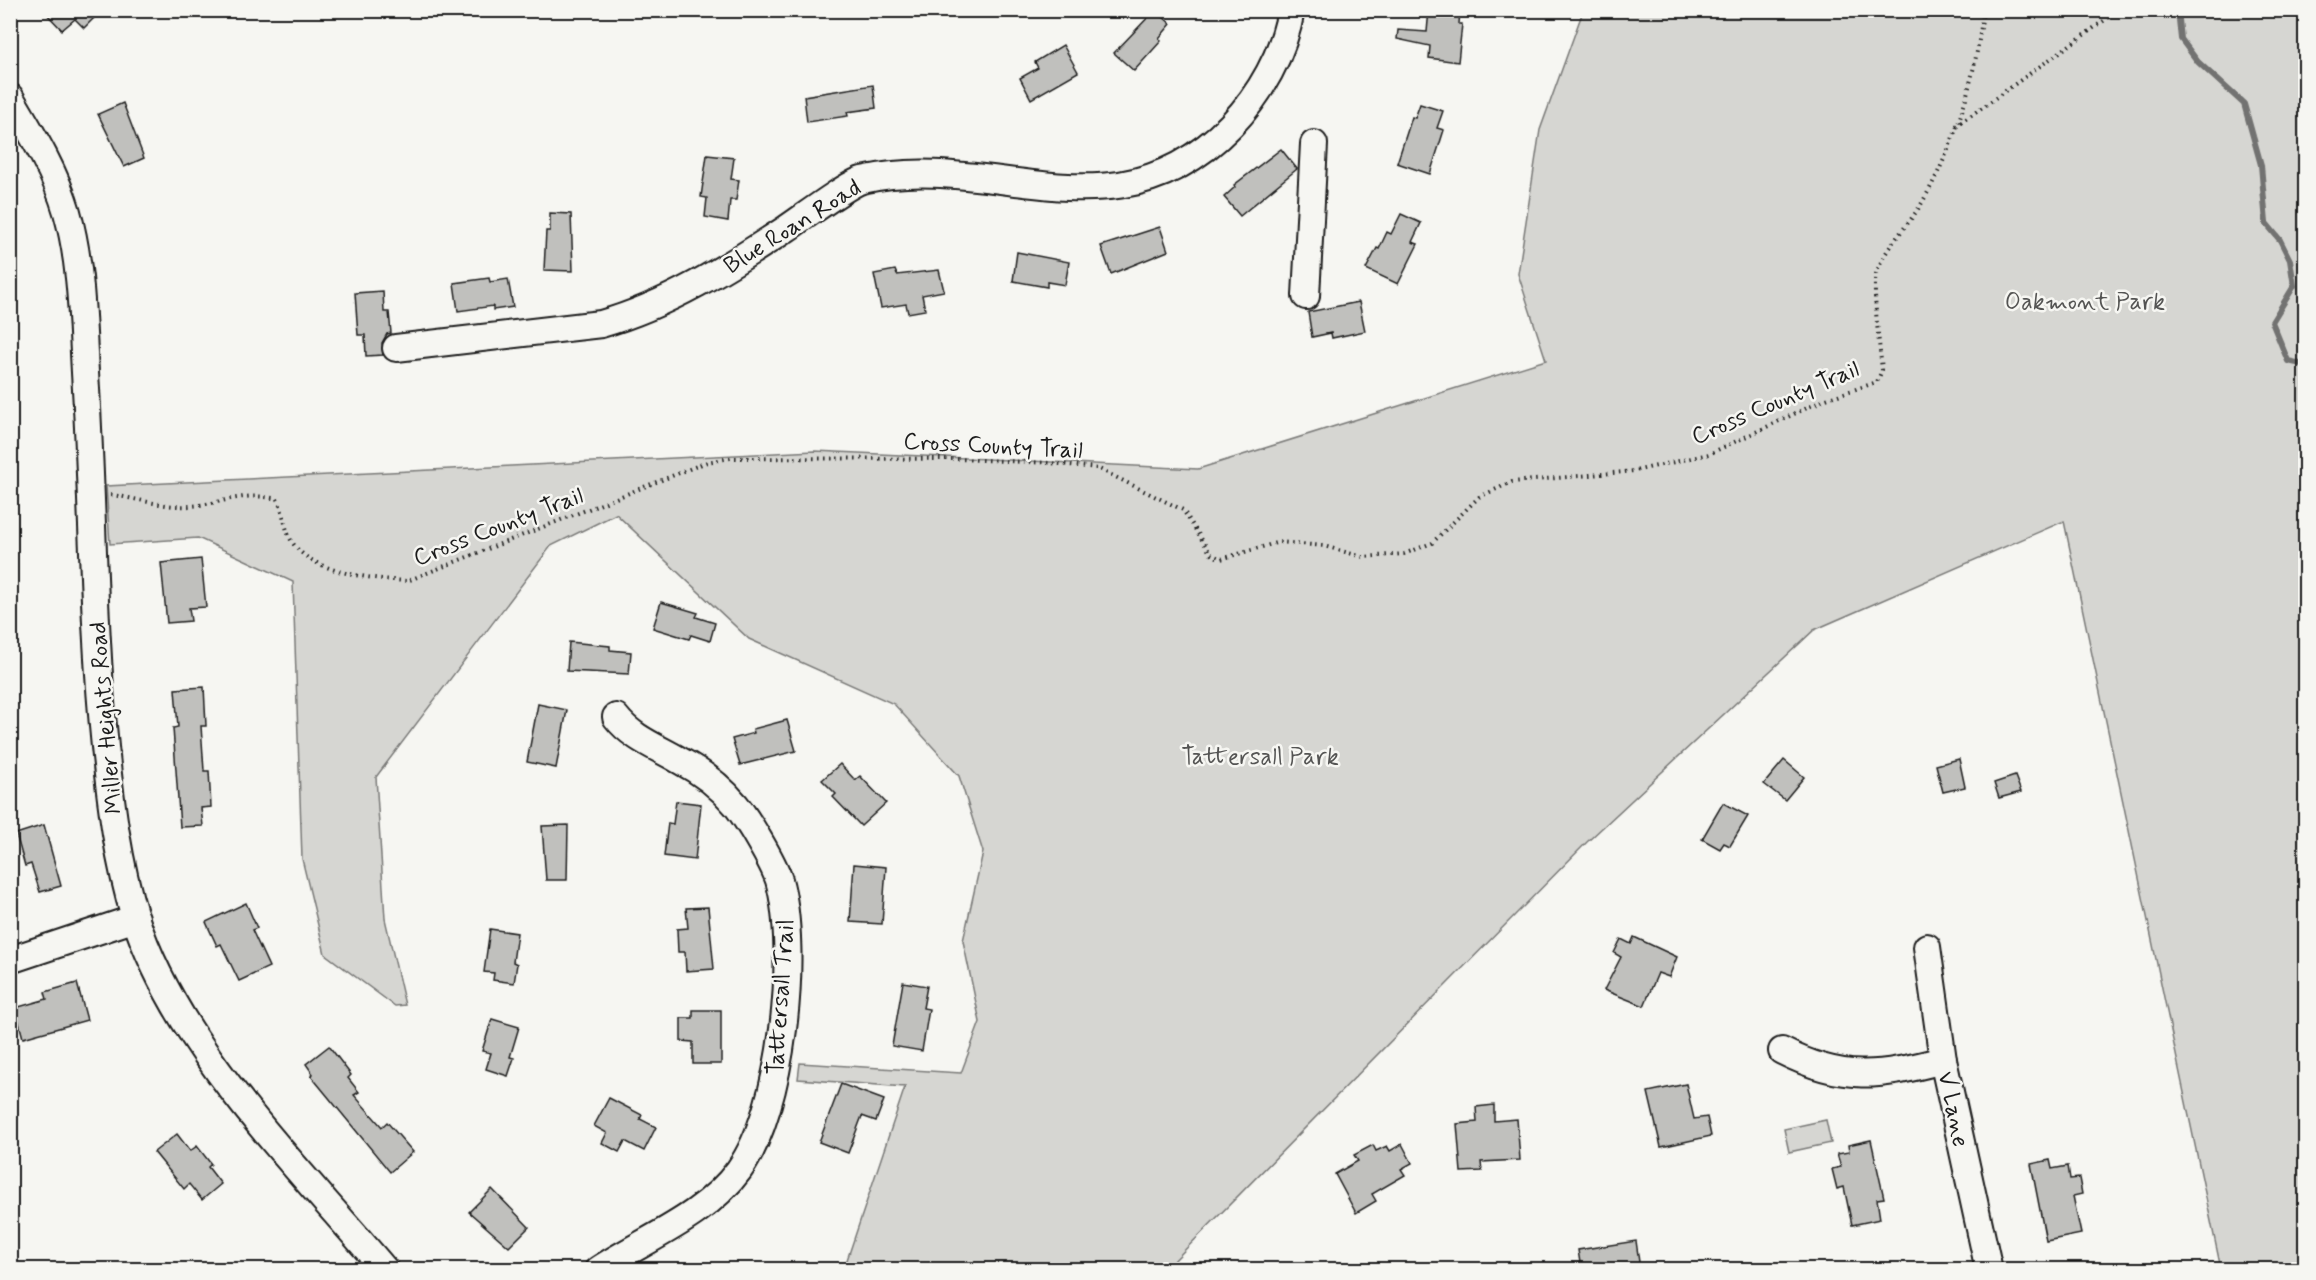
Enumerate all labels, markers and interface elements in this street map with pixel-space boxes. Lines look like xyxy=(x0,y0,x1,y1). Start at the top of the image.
street label: Blue Roan Road xyxy=(718,173,867,282)
park label: Oakmont Park xyxy=(2005,287,2165,318)
street label: Cross County Trail xyxy=(1687,354,1864,453)
street label: Cross County Trail xyxy=(902,426,1083,467)
street label: Cross County Trail xyxy=(409,481,588,574)
street label: Miller Heights Road xyxy=(83,620,130,815)
park label: Tattersall Park xyxy=(1181,742,1339,773)
street label: Tattersall Trail xyxy=(761,918,802,1076)
street label: V Lane xyxy=(1929,1069,1976,1150)

